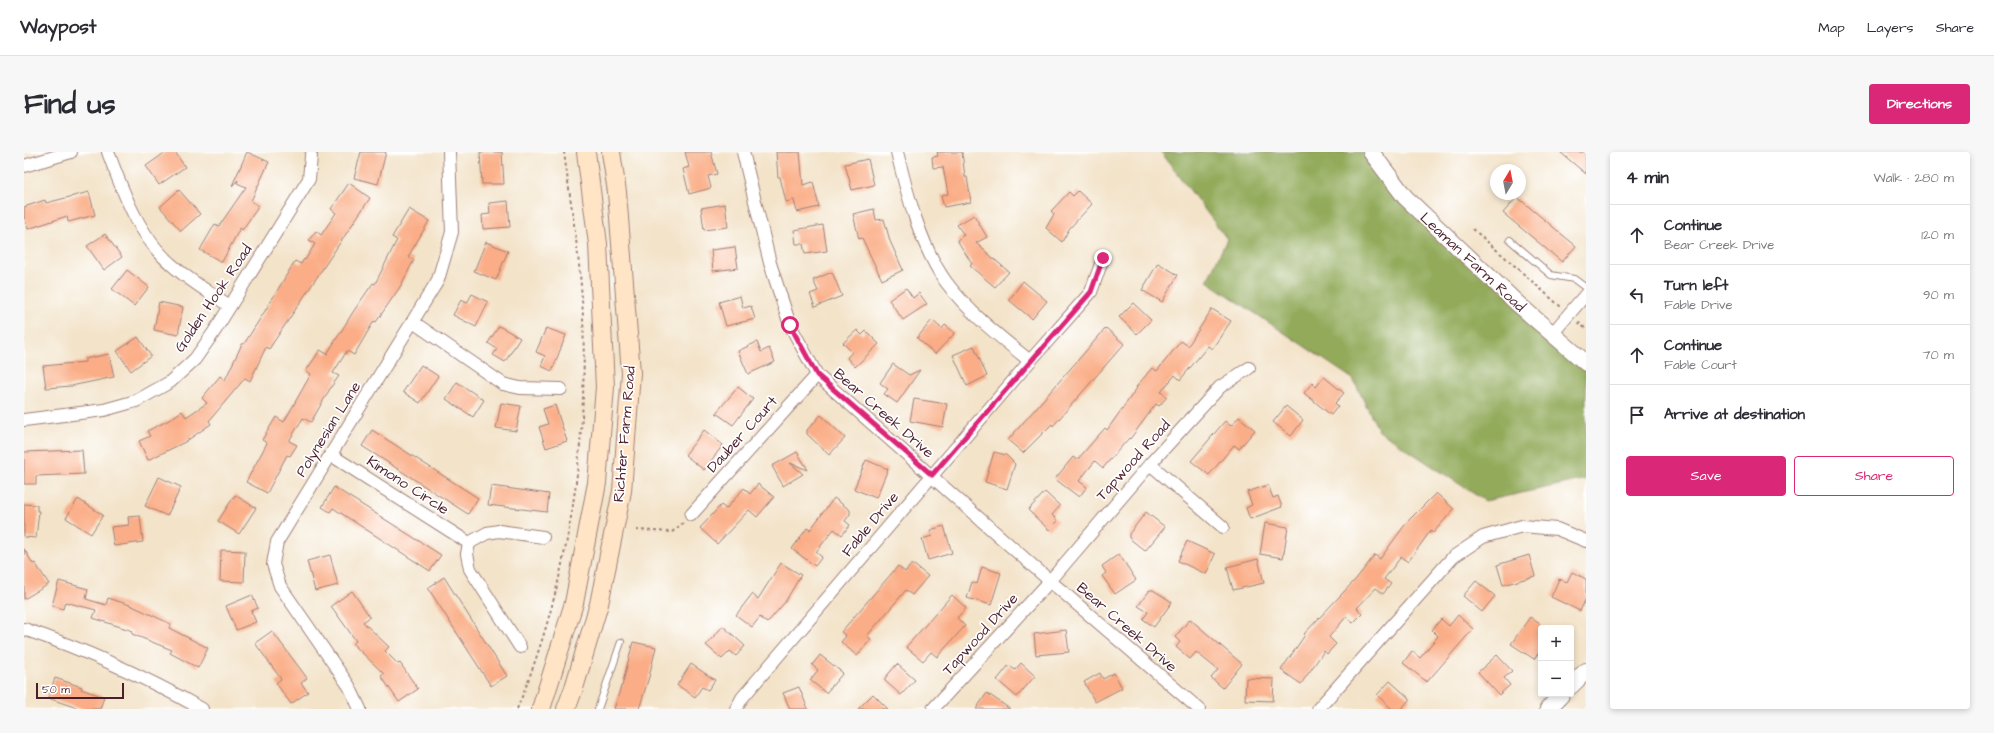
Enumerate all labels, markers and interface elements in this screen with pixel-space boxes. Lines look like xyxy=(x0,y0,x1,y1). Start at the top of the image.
text: Waypost xyxy=(20,14,96,41)
text: Map xyxy=(1818,18,1845,38)
text: Layers xyxy=(1867,18,1914,38)
text: Share xyxy=(1936,18,1974,38)
button: Directions xyxy=(1869,84,1970,124)
text: Find us xyxy=(24,85,115,124)
north arrow xyxy=(1490,164,1526,200)
text: 4 min xyxy=(1626,166,1669,190)
text: Walk · 280 m xyxy=(1873,169,1954,187)
street label: Leaman Farm Road xyxy=(1415,208,1530,317)
text: Continue xyxy=(1664,215,1722,236)
icon: ahead xyxy=(1626,224,1648,246)
text: 120 m xyxy=(1921,226,1954,244)
text: Bear Creek Drive xyxy=(1664,236,1774,254)
street label: Golden Hook Road xyxy=(169,240,258,356)
route end xyxy=(1094,249,1112,267)
text: Turn left xyxy=(1664,275,1728,296)
icon: left xyxy=(1626,284,1648,306)
text: 90 m xyxy=(1923,286,1954,304)
text: Fable Drive xyxy=(1664,296,1733,314)
route start xyxy=(781,316,799,334)
text: Continue xyxy=(1664,335,1722,356)
icon: ahead xyxy=(1626,344,1648,366)
text: 70 m xyxy=(1922,346,1954,364)
text: Fable Court xyxy=(1664,356,1737,374)
street label: Bear Creek Drive xyxy=(829,364,939,463)
street label: Richter Farm Road xyxy=(608,365,641,503)
street label: Polynesian Lane xyxy=(291,378,367,481)
street label: Dauber Court xyxy=(702,391,783,477)
icon: arrive xyxy=(1626,404,1648,426)
text: Arrive at destination xyxy=(1664,404,1805,425)
street label: Tapwood Road xyxy=(1091,415,1176,505)
street label: Kimono Circle xyxy=(362,451,453,520)
button: Save xyxy=(1626,456,1786,496)
button: Share xyxy=(1794,456,1954,496)
street label: Fable Drive xyxy=(837,487,904,561)
street label: Bear Creek Drive xyxy=(1072,578,1182,677)
street label: Tapwood Drive xyxy=(938,589,1023,680)
map controls xyxy=(1538,625,1574,697)
button: + xyxy=(1538,625,1574,661)
button: − xyxy=(1538,661,1574,697)
scale bar xyxy=(36,681,124,700)
text: 50 m xyxy=(42,682,70,697)

